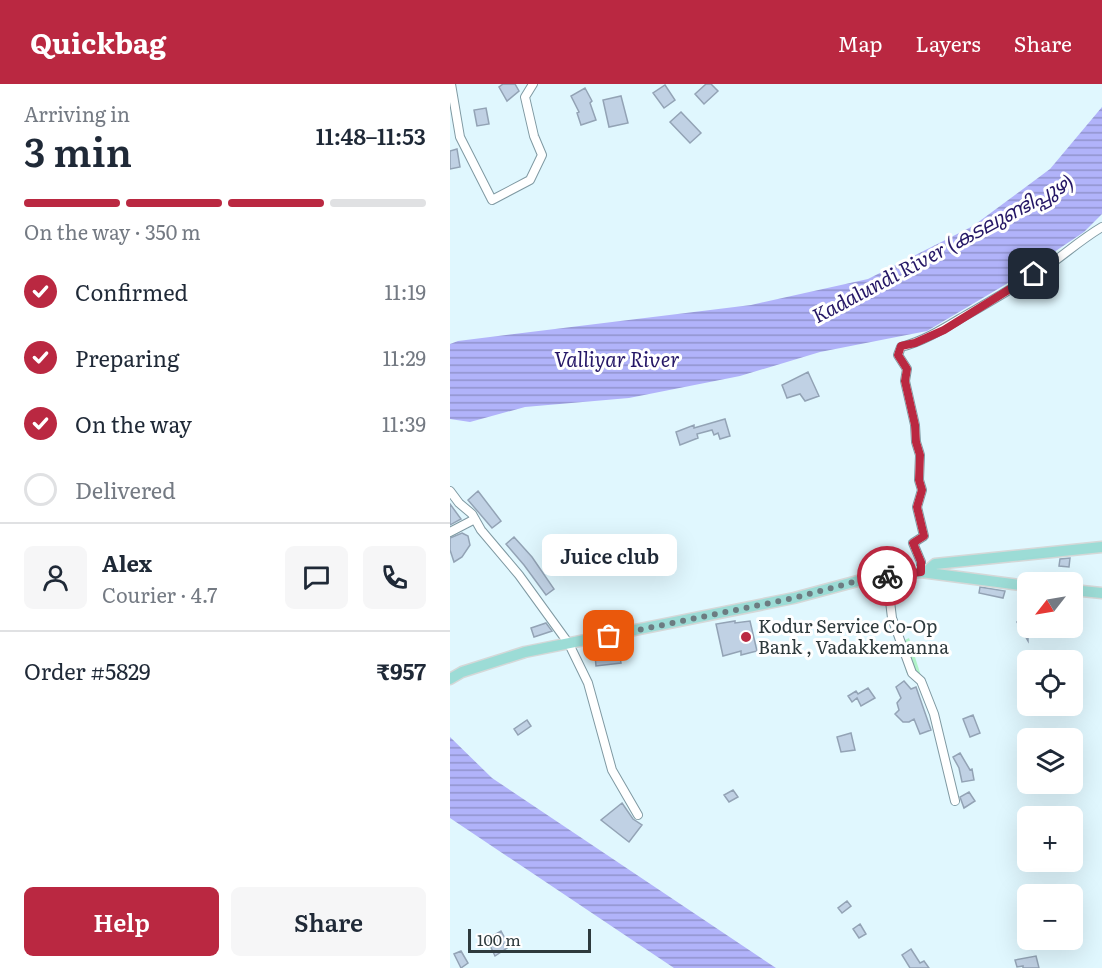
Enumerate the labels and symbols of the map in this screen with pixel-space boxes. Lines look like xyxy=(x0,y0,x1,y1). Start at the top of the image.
water label: Kadalundi River (കടലുണ്ടിപ്പുഴ) xyxy=(806,165,1079,330)
pin xyxy=(1008,248,1059,299)
water label: Valliyar River xyxy=(554,343,680,373)
callout: Juice club xyxy=(542,534,676,576)
courier xyxy=(857,546,917,606)
north arrow xyxy=(1017,572,1083,638)
pin xyxy=(583,610,634,661)
place label: Kodur Service Co-Op Bank , Vadakkemanna xyxy=(758,612,949,660)
marker: Kodur Service Co-Op Bank , Vadakkemanna xyxy=(739,630,753,644)
scale bar xyxy=(468,926,591,954)

